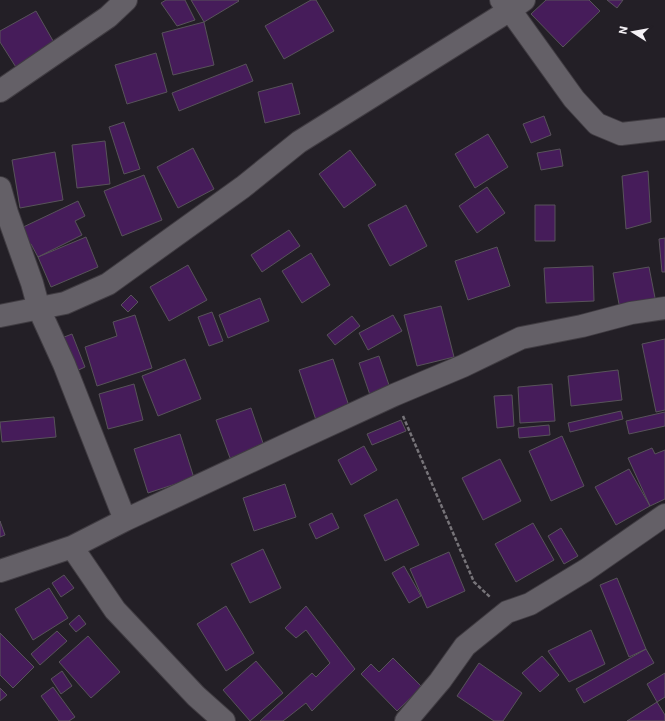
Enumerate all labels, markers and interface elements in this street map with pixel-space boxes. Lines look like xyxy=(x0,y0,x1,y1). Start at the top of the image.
north arrow xyxy=(613,12,653,52)
text: N xyxy=(617,25,631,35)

